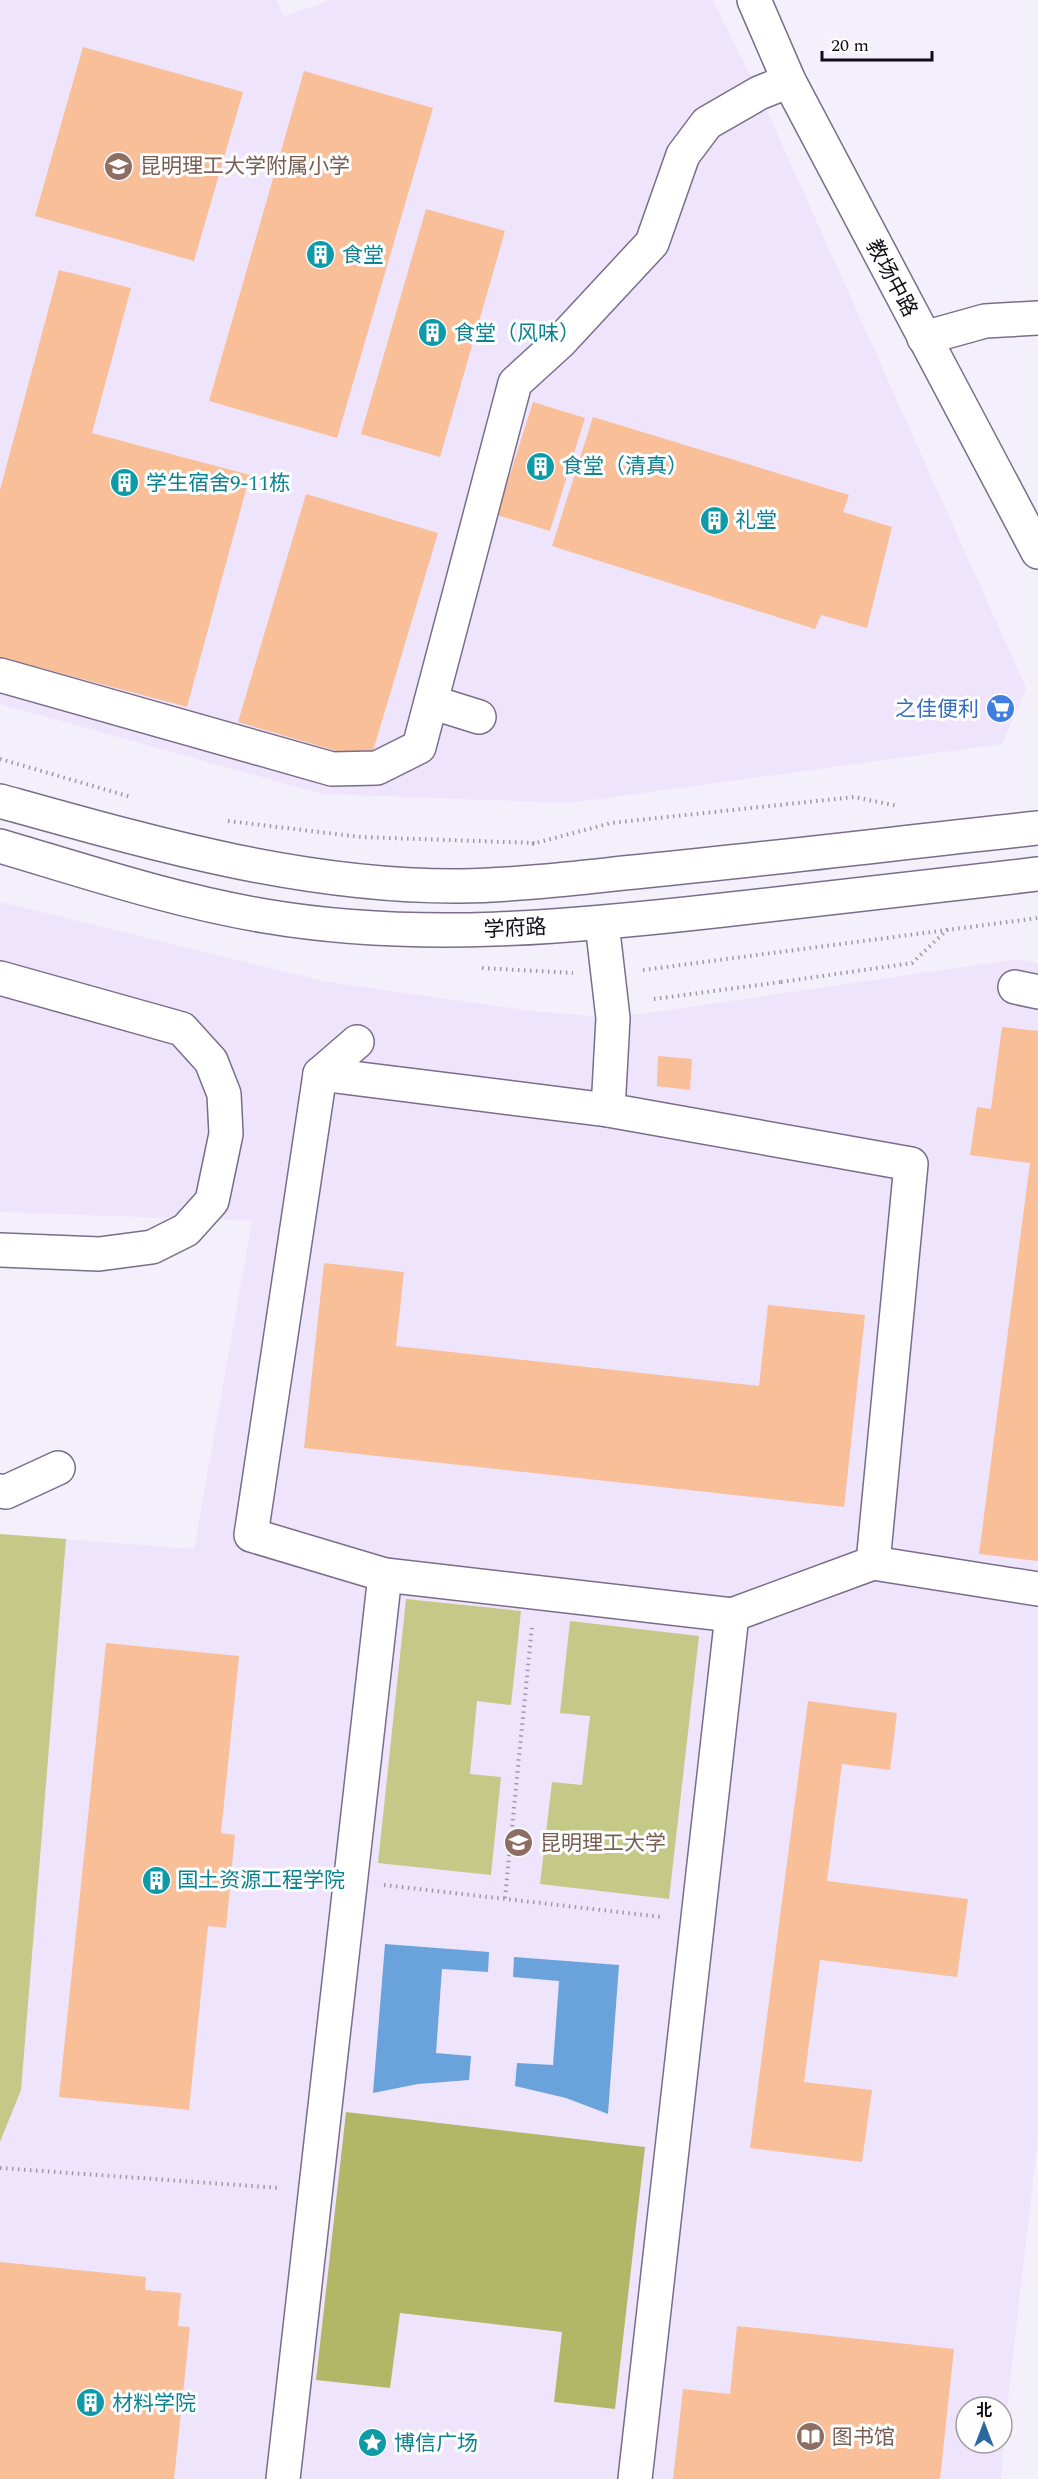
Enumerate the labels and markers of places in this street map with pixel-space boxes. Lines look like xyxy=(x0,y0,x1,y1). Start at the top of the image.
school or university icon: 昆明理工大学附属小学 xyxy=(103,150,135,182)
place label: 昆明理工大学附属小学 xyxy=(140,151,350,183)
building icon: 食堂 xyxy=(305,239,337,271)
place label: 食堂 xyxy=(342,240,384,272)
building icon: 食堂（风味） xyxy=(417,317,449,349)
place label: 食堂（风味） xyxy=(454,318,580,350)
building icon: 食堂（清真） xyxy=(525,450,557,482)
place label: 食堂（清真） xyxy=(562,451,688,483)
building icon: 学生宿舍9-11栋 xyxy=(109,467,141,499)
place label: 学生宿舍9-11栋 xyxy=(146,468,290,500)
building icon: 礼堂 xyxy=(698,504,730,536)
place label: 礼堂 xyxy=(735,505,777,537)
supermarket icon: 之佳便利 xyxy=(984,693,1016,725)
place label: 之佳便利 xyxy=(895,694,979,726)
school or university icon: 昆明理工大学 xyxy=(503,1827,535,1859)
place label: 昆明理工大学 xyxy=(540,1828,666,1860)
building icon: 国土资源工程学院 xyxy=(140,1864,172,1896)
place label: 国土资源工程学院 xyxy=(177,1865,345,1897)
building icon: 材料学院 xyxy=(75,2387,107,2419)
place label: 材料学院 xyxy=(112,2388,196,2420)
library icon: 图书馆 xyxy=(795,2421,827,2453)
place label: 图书馆 xyxy=(832,2422,895,2454)
place icon: 博信广场 xyxy=(357,2427,389,2459)
place label: 博信广场 xyxy=(394,2428,478,2460)

